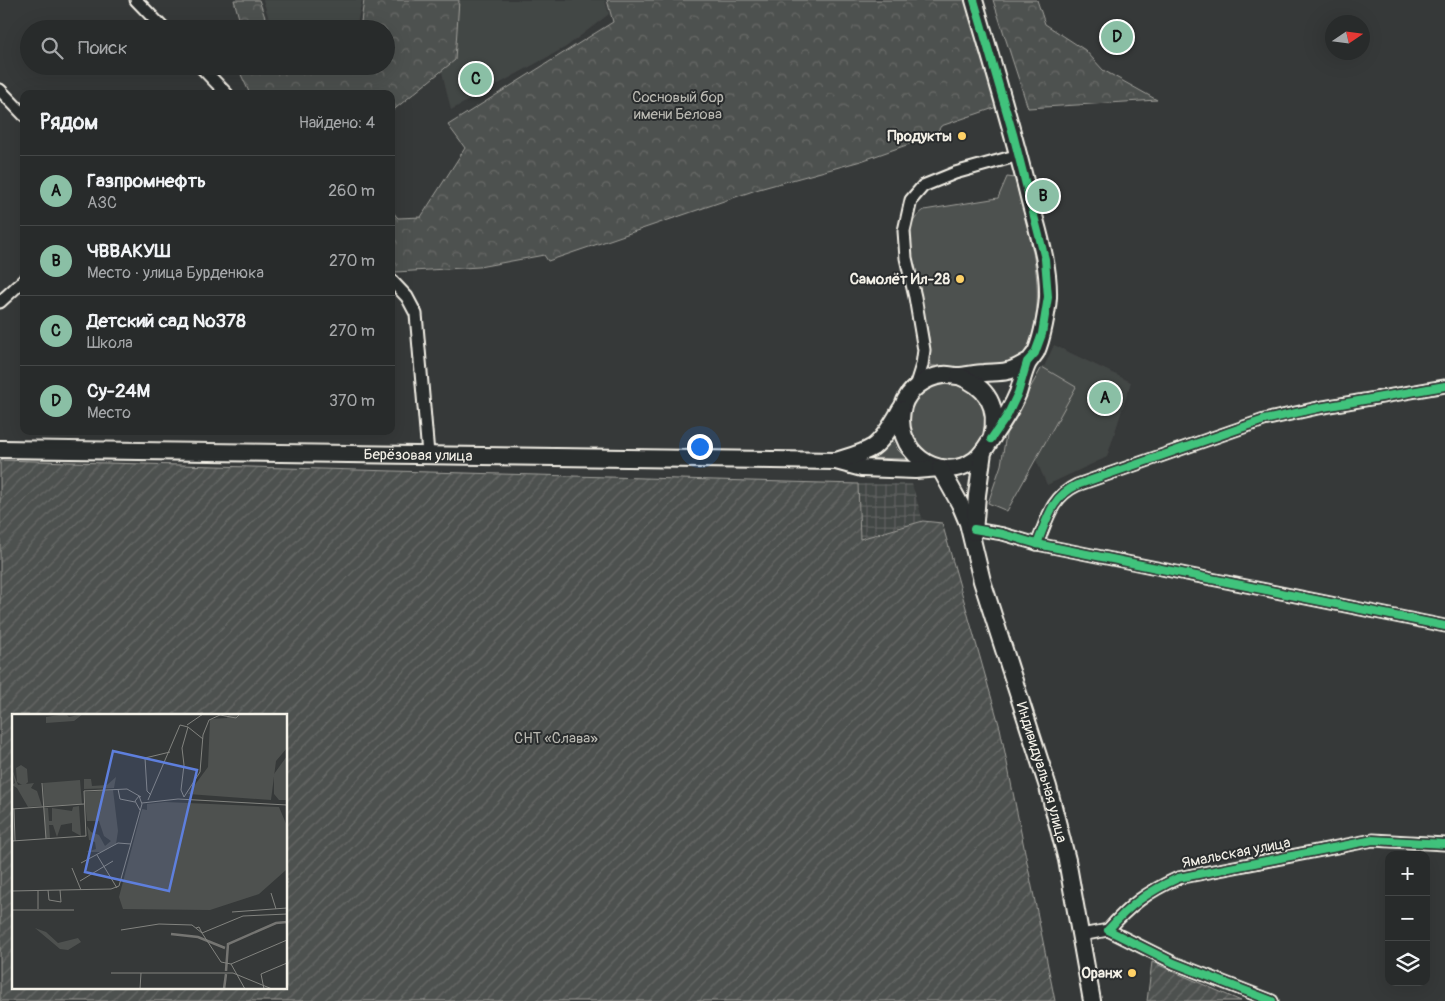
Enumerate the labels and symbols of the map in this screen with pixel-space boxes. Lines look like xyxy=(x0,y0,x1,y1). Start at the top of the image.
north arrow xyxy=(1325,15,1370,60)
pin: D xyxy=(1101,18,1133,56)
pin: C xyxy=(460,60,492,98)
park label: Сосновый бор имени Белова xyxy=(632,88,724,124)
place label: Продукты xyxy=(888,127,952,146)
marker: Продукты xyxy=(956,130,968,142)
pin: B xyxy=(1027,177,1059,215)
place label: Самолёт Ил-28 xyxy=(850,270,950,289)
marker: Самолёт Ил-28 xyxy=(954,273,966,285)
pin: A xyxy=(1089,379,1121,417)
your location xyxy=(687,434,713,460)
street label: Берёзовая улица xyxy=(363,445,473,465)
street label: Индивидуальная улица xyxy=(1012,700,1072,845)
inset map xyxy=(12,714,288,988)
park label: СНТ «Слава» xyxy=(514,729,598,748)
street label: Ямальская улица xyxy=(1180,833,1292,873)
place label: Оранж xyxy=(1081,964,1122,983)
marker: Оранж xyxy=(1126,967,1138,979)

